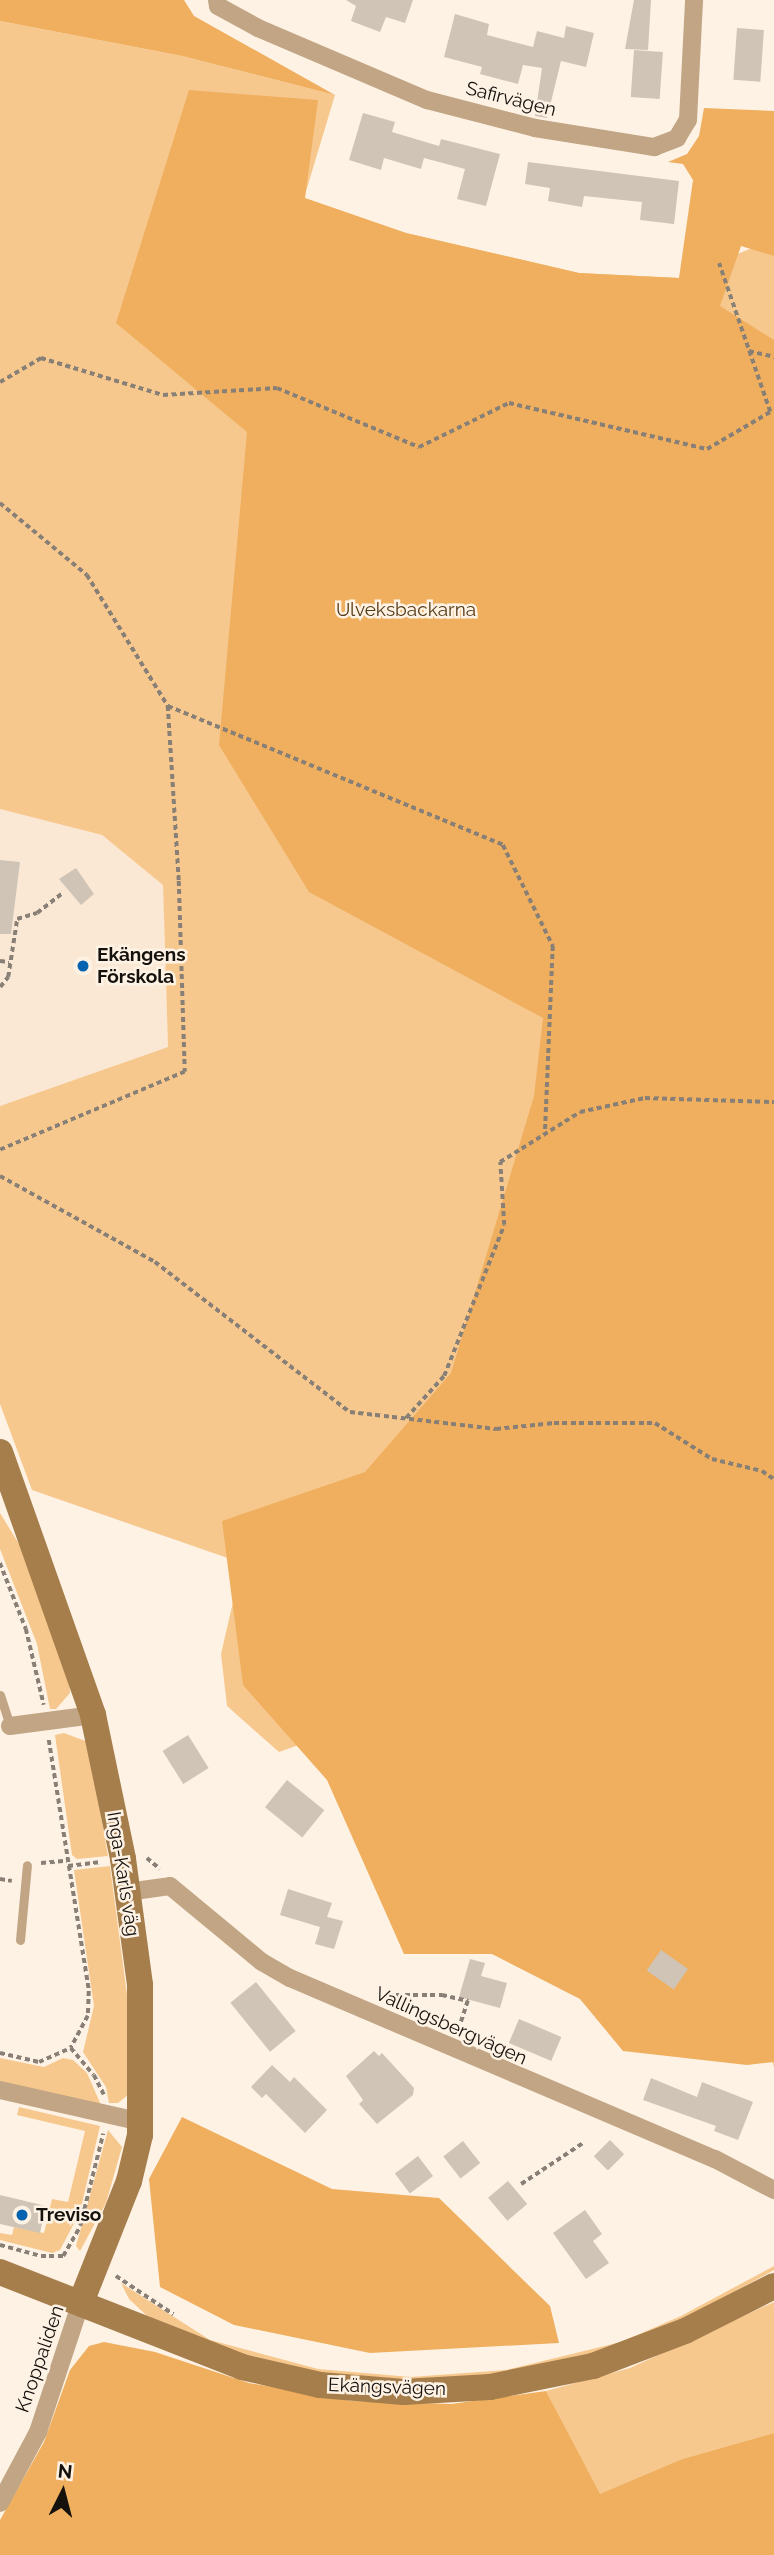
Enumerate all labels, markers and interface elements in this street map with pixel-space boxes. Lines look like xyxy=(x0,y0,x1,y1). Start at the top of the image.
street label: Safirvägen xyxy=(463,77,559,121)
park label: Ulveksbackarna xyxy=(336,599,476,621)
place label: Ekängens Förskola xyxy=(97,944,186,988)
marker: Ekängens Förskola xyxy=(75,958,91,974)
street label: Inga-Karls väg xyxy=(102,1810,144,1938)
street label: Vallingsbergvägen xyxy=(371,1982,531,2070)
place label: Treviso xyxy=(36,2204,101,2226)
marker: Treviso xyxy=(14,2207,30,2223)
street label: Knoppaliden xyxy=(11,2302,69,2416)
street label: Ekängsvägen xyxy=(328,2374,446,2400)
north arrow xyxy=(28,2457,98,2527)
text: N xyxy=(57,2459,74,2483)

